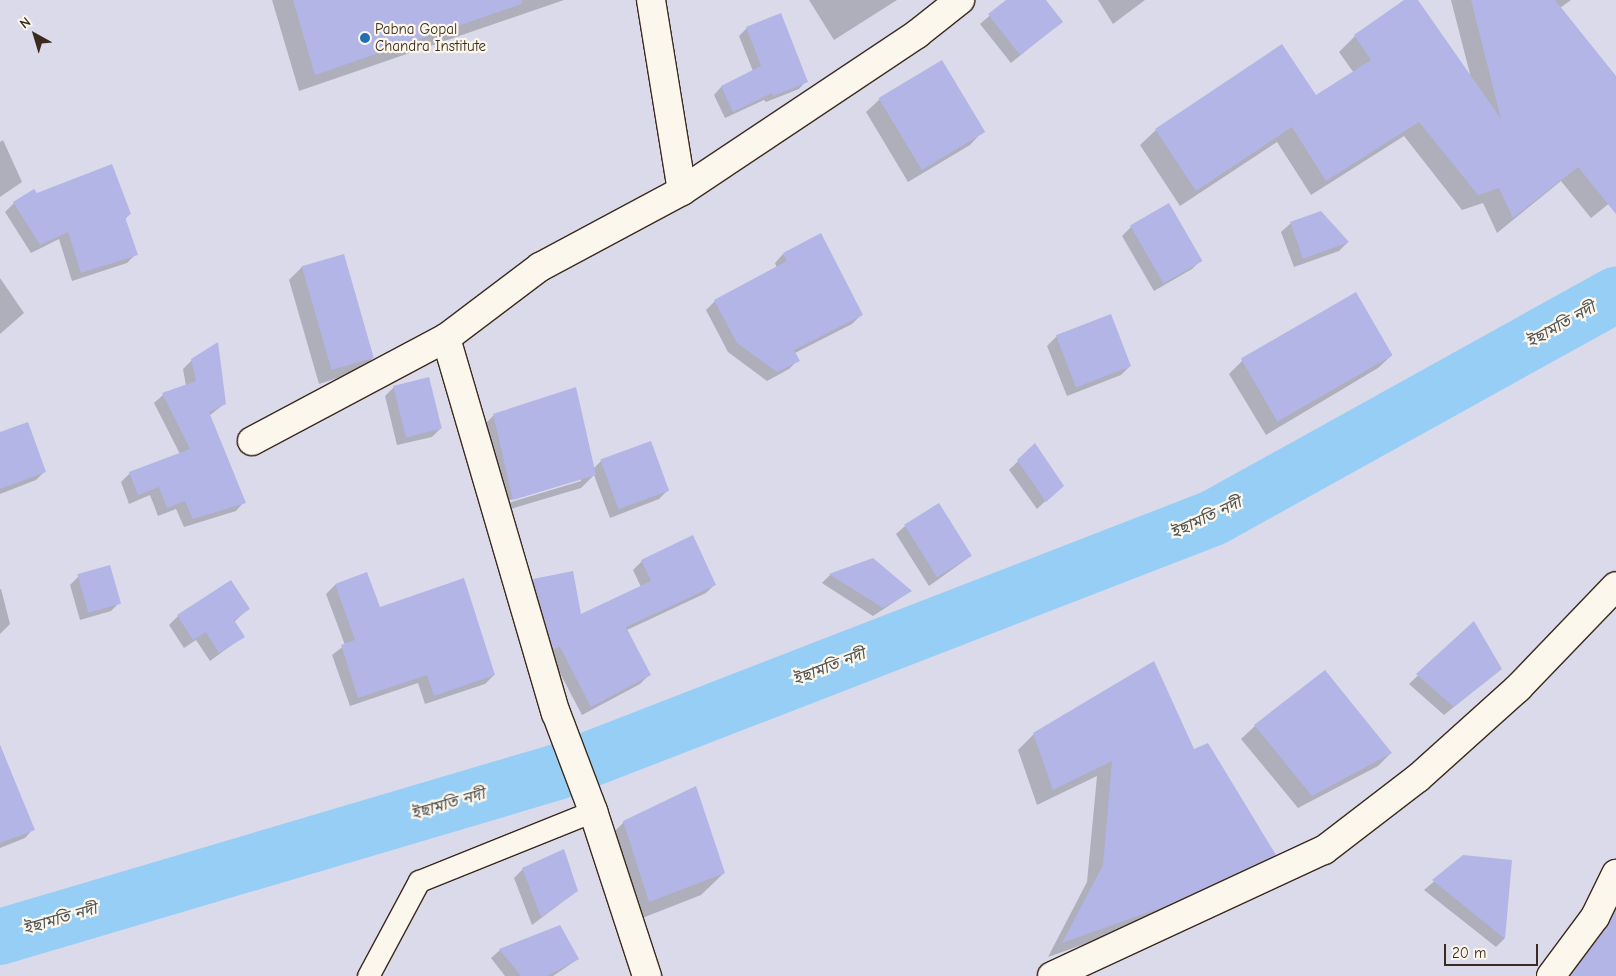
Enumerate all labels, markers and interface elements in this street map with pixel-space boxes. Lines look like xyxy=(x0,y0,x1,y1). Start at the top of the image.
north arrow xyxy=(10,10,60,60)
text: N xyxy=(16,13,34,32)
place label: Pabna Gopal Chandra Institute xyxy=(375,20,486,55)
marker: Pabna Gopal Chandra Institute xyxy=(359,32,371,44)
water label: ইছামতি নদী xyxy=(1523,298,1599,352)
water label: ইছামতি নদী xyxy=(1168,493,1244,543)
water label: ইছামতি নদী xyxy=(790,644,868,690)
water label: ইছামতি নদী xyxy=(409,784,487,824)
water label: ইছামতি নদী xyxy=(21,899,99,939)
scale bar xyxy=(1446,934,1540,966)
text: 20 m xyxy=(1452,944,1486,962)

